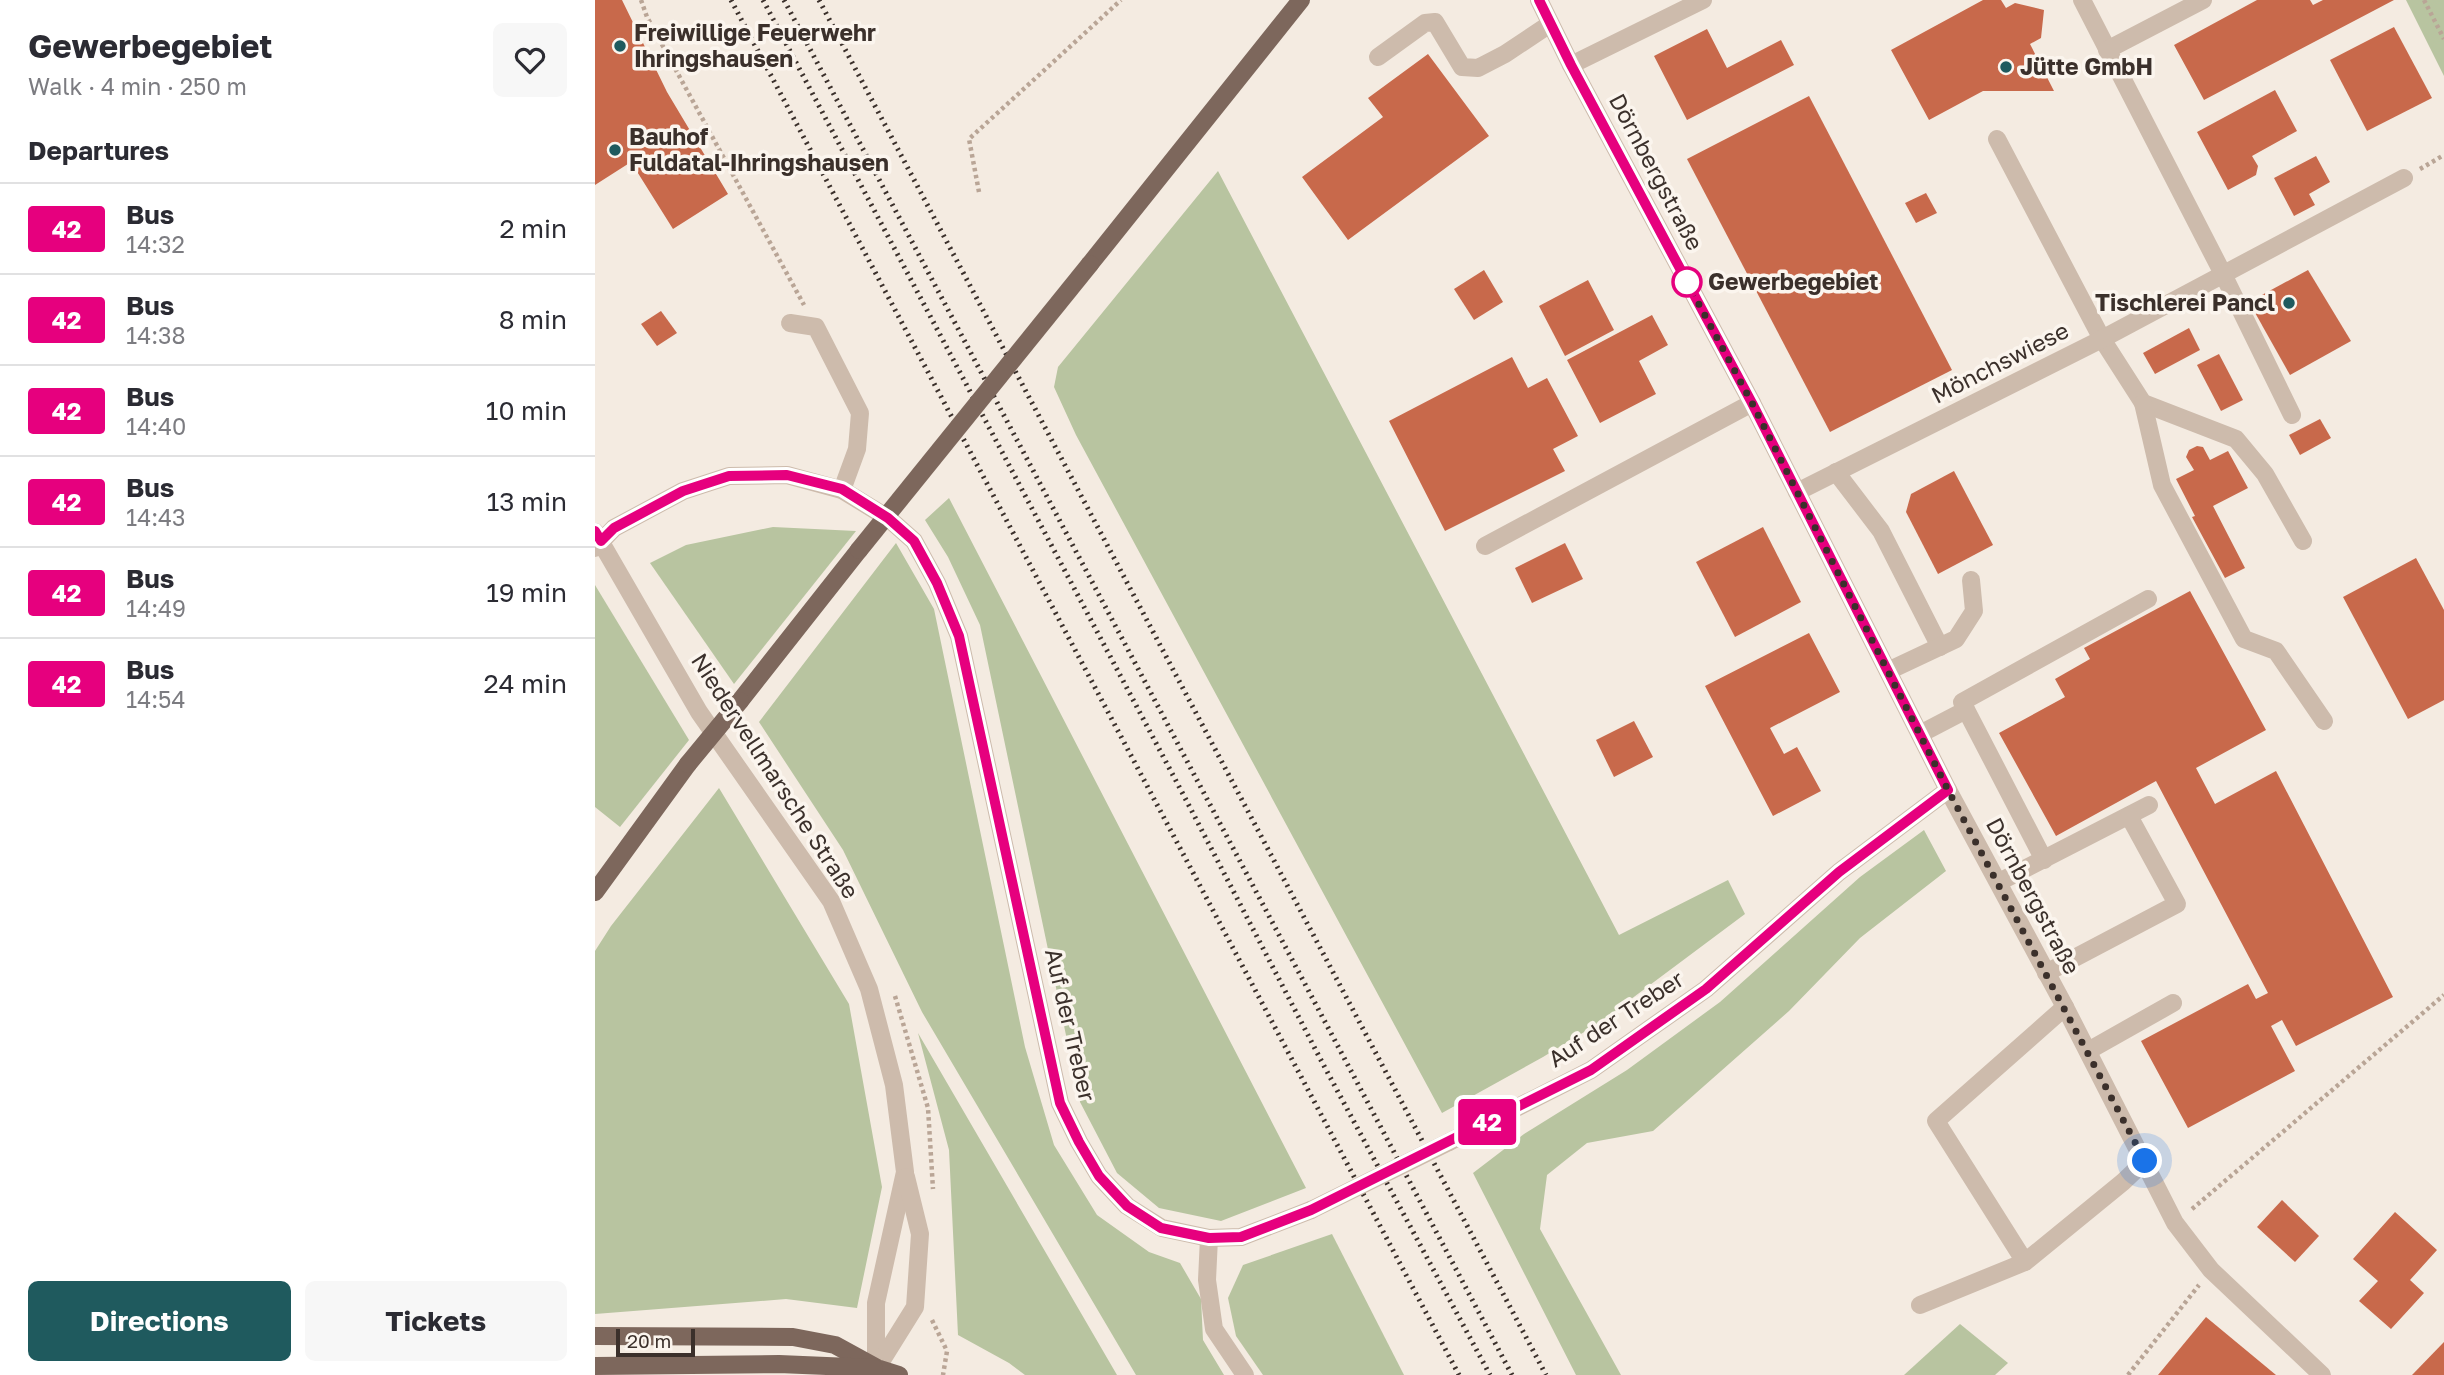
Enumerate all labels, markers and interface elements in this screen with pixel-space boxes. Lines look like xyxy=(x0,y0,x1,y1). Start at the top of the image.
place label: Freiwillige Feuerwehr Ihringshausen xyxy=(634,18,876,72)
button: heart xyxy=(493,23,567,97)
text: Gewerbegebiet xyxy=(28,26,273,65)
marker: Freiwillige Feuerwehr Ihringshausen xyxy=(612,38,628,54)
place label: Jütte GmbH xyxy=(2020,52,2153,80)
marker: Jütte GmbH xyxy=(1998,59,2014,75)
text: Walk · 4 min · 250 m xyxy=(28,72,247,100)
street label: Dörnbergstraße xyxy=(1604,88,1710,255)
place label: Bauhof Fuldatal-Ihringshausen xyxy=(629,122,889,176)
text: Departures xyxy=(28,135,169,166)
marker: Bauhof Fuldatal-Ihringshausen xyxy=(607,142,623,158)
text: Bus xyxy=(126,199,174,230)
text: 2 min xyxy=(499,213,567,244)
text: 42 xyxy=(52,214,81,243)
text: 14:32 xyxy=(126,230,185,258)
marker: Gewerbegebiet xyxy=(1672,267,1702,297)
place label: Gewerbegebiet xyxy=(1708,267,1878,295)
place label: Tischlerei Pancl xyxy=(2095,288,2275,316)
text: Bus xyxy=(126,290,174,321)
marker: Tischlerei Pancl xyxy=(2281,295,2297,311)
text: 8 min xyxy=(499,304,567,335)
text: 42 xyxy=(52,305,81,334)
street label: Mönchswiese xyxy=(1926,316,2073,409)
text: 14:38 xyxy=(126,321,186,349)
text: Bus xyxy=(126,381,174,412)
text: 10 min xyxy=(486,395,567,426)
text: 42 xyxy=(52,396,81,425)
text: 14:40 xyxy=(126,412,186,440)
text: Bus xyxy=(126,472,174,503)
text: 13 min xyxy=(487,486,567,517)
text: 42 xyxy=(52,487,81,516)
text: 14:43 xyxy=(126,503,186,531)
text: Bus xyxy=(126,563,174,594)
text: 19 min xyxy=(486,577,567,608)
text: 42 xyxy=(52,578,81,607)
text: 14:49 xyxy=(126,594,186,622)
street label: Niedervellmarsche Straße xyxy=(686,648,866,903)
text: Bus xyxy=(126,654,174,685)
text: 24 min xyxy=(484,668,567,699)
text: 42 xyxy=(52,669,81,698)
text: 14:54 xyxy=(126,685,185,713)
street label: Dörnbergstraße xyxy=(1981,812,2087,979)
street label: Auf der Treber xyxy=(1040,946,1102,1104)
street label: Auf der Treber xyxy=(1542,964,1688,1072)
line badge: 42 xyxy=(1455,1099,1519,1145)
text: 42 xyxy=(1472,1107,1502,1136)
your location xyxy=(2127,1143,2162,1178)
button: Directions xyxy=(28,1281,291,1361)
button: Tickets xyxy=(305,1281,567,1361)
scale bar xyxy=(616,1326,695,1358)
text: 20 m xyxy=(627,1329,671,1352)

